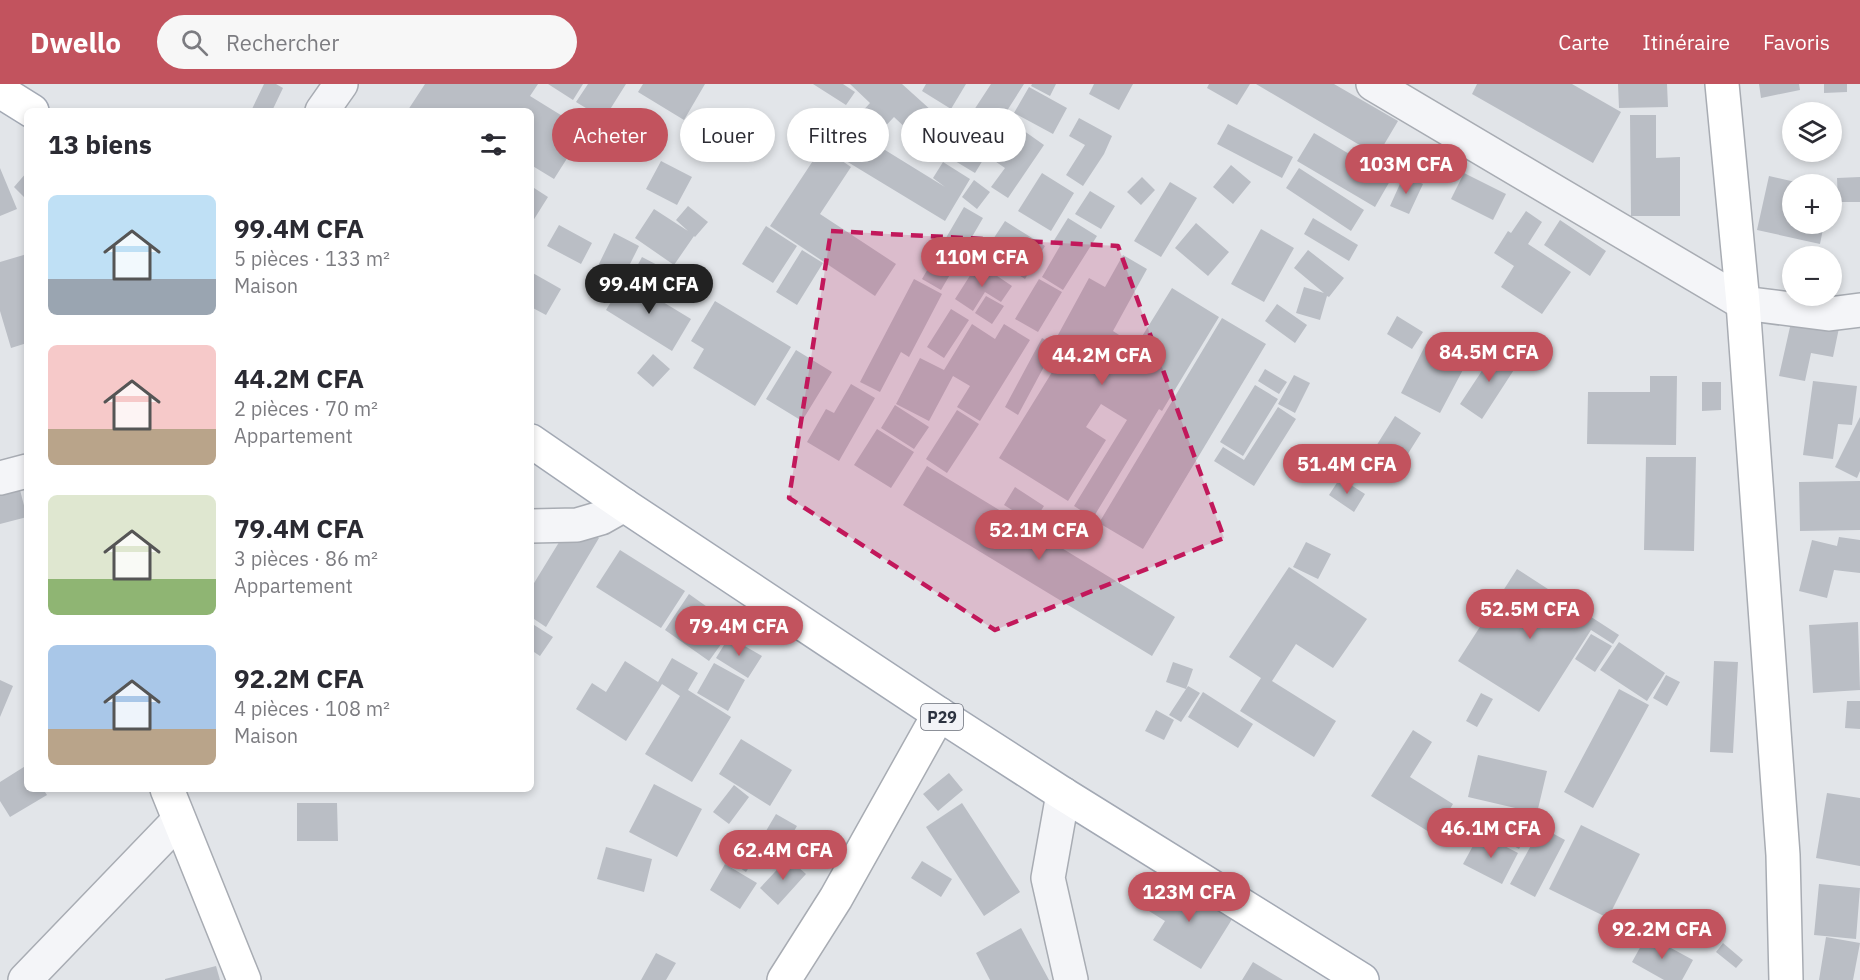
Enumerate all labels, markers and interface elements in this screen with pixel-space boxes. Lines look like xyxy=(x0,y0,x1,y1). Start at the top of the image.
search box xyxy=(157,15,577,69)
text: Dwello xyxy=(30,24,121,61)
icon: search xyxy=(178,26,211,59)
text: Rechercher xyxy=(226,28,339,57)
text: Carte xyxy=(1558,28,1609,56)
text: Itinéraire xyxy=(1642,28,1730,56)
text: Favoris xyxy=(1763,28,1830,56)
map controls xyxy=(1782,102,1842,306)
button: layers xyxy=(1782,102,1842,162)
chip: Acheter xyxy=(552,108,668,162)
chip: Louer xyxy=(680,108,775,162)
chip: Filtres xyxy=(787,108,889,162)
chip: Nouveau xyxy=(901,108,1026,162)
text: 13 biens xyxy=(48,127,152,161)
icon: filters xyxy=(477,128,510,161)
pin: 103M CFA xyxy=(1344,144,1468,195)
text: 103M CFA xyxy=(1359,150,1453,177)
button: + xyxy=(1782,174,1842,234)
text: 99.4M CFA xyxy=(234,211,364,245)
icon: home xyxy=(96,219,168,291)
pin: 110M CFA xyxy=(920,237,1044,288)
text: 110M CFA xyxy=(935,243,1029,270)
text: 5 pièces · 133 m² xyxy=(234,245,390,272)
button: − xyxy=(1782,246,1842,306)
pin: 99.4M CFA xyxy=(580,264,718,315)
text: 99.4M CFA xyxy=(599,270,699,297)
text: Maison xyxy=(234,272,298,299)
pin: 84.5M CFA xyxy=(1420,332,1558,383)
pin: 44.2M CFA xyxy=(1033,335,1171,386)
text: 84.5M CFA xyxy=(1439,338,1539,365)
text: 44.2M CFA xyxy=(1052,341,1152,368)
text: 44.2M CFA xyxy=(234,361,364,395)
icon: home xyxy=(96,369,168,441)
text: 2 pièces · 70 m² xyxy=(234,395,378,422)
text: Appartement xyxy=(234,422,353,449)
pin: 51.4M CFA xyxy=(1278,444,1416,495)
text: 51.4M CFA xyxy=(1297,450,1397,477)
pin: 52.1M CFA xyxy=(970,510,1108,561)
text: 79.4M CFA xyxy=(234,511,364,545)
text: 52.1M CFA xyxy=(989,516,1089,543)
icon: home xyxy=(96,519,168,591)
text: 3 pièces · 86 m² xyxy=(234,545,378,572)
text: Appartement xyxy=(234,572,353,599)
pin: 52.5M CFA xyxy=(1461,589,1599,640)
text: 52.5M CFA xyxy=(1480,595,1580,622)
pin: 79.4M CFA xyxy=(670,606,808,657)
text: 79.4M CFA xyxy=(689,612,789,639)
text: 92.2M CFA xyxy=(234,661,364,695)
icon: home xyxy=(96,669,168,741)
text: 4 pièces · 108 m² xyxy=(234,695,390,722)
road number: P29 xyxy=(921,704,963,730)
text: Maison xyxy=(234,722,298,749)
pin: 46.1M CFA xyxy=(1422,808,1560,859)
text: 46.1M CFA xyxy=(1441,814,1541,841)
pin: 62.4M CFA xyxy=(714,830,852,881)
text: 62.4M CFA xyxy=(733,836,833,863)
pin: 123M CFA xyxy=(1127,872,1251,923)
text: 123M CFA xyxy=(1142,878,1236,905)
pin: 92.2M CFA xyxy=(1593,909,1731,960)
text: 92.2M CFA xyxy=(1612,915,1712,942)

